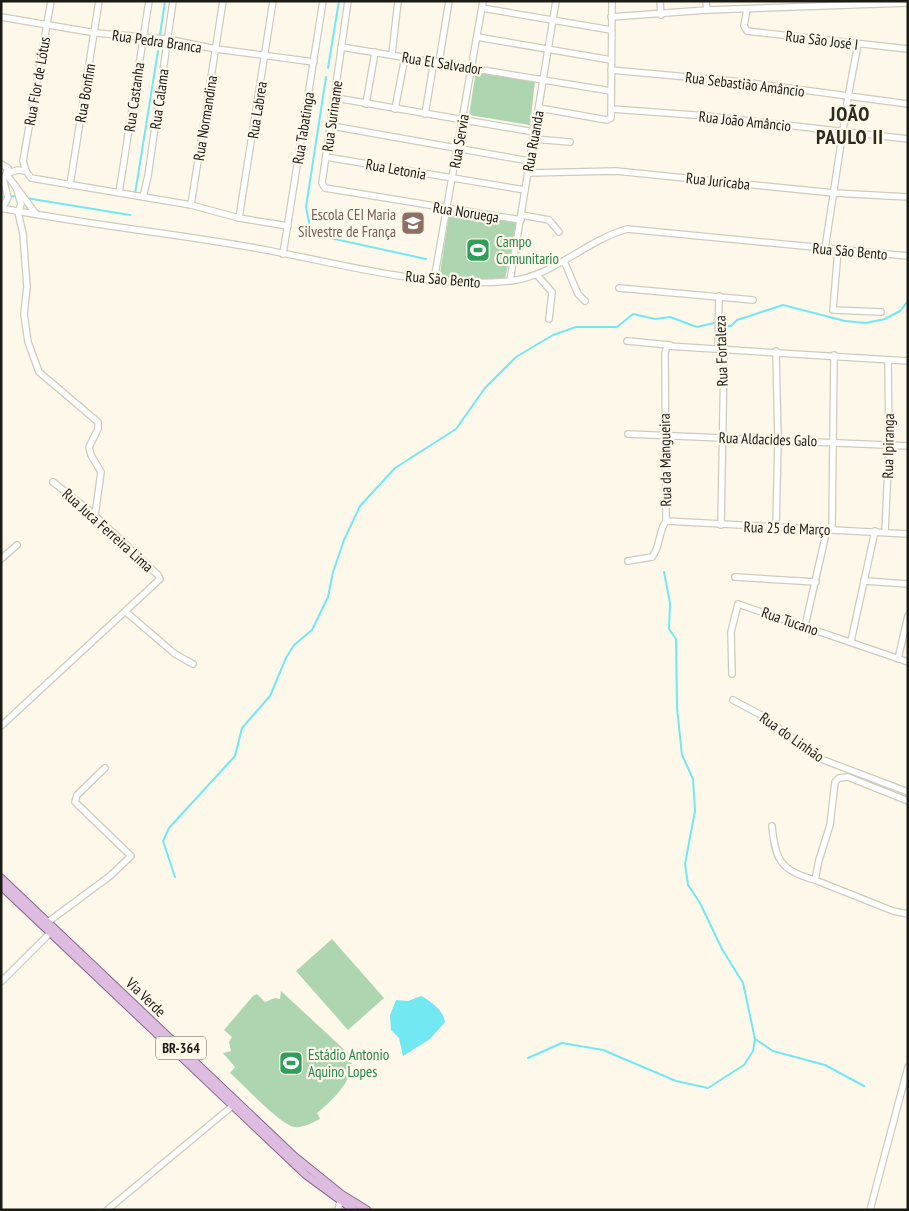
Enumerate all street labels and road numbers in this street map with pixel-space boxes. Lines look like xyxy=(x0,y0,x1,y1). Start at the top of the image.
street label: Rua Pedra Branca xyxy=(111,25,203,57)
street label: Rua São José I xyxy=(785,26,859,54)
street label: Rua Flor de Lótus xyxy=(20,35,54,127)
street label: Rua El Salvador xyxy=(401,47,484,79)
street label: Rua Castanha xyxy=(120,61,148,133)
street label: Rua Bonfim xyxy=(70,62,100,124)
street label: Rua Sebastião Amâncio xyxy=(684,67,806,101)
street label: Rua Calama xyxy=(145,68,173,130)
street label: Rua Normandina xyxy=(189,74,221,162)
street label: Rua Suriname xyxy=(318,79,346,153)
street label: Rua Labrea xyxy=(243,80,271,140)
street label: Rua Tabatinga xyxy=(288,91,318,165)
street label: Rua João Amâncio xyxy=(698,107,792,135)
street label: Rua Ruanda xyxy=(518,109,548,173)
street label: Rua Servia xyxy=(445,112,473,170)
street label: Rua Letonia xyxy=(364,154,428,184)
street label: Rua Juricaba xyxy=(685,168,751,194)
street label: Rua Noruega xyxy=(432,197,500,227)
street label: Rua São Bento xyxy=(812,238,888,264)
street label: Rua São Bento xyxy=(405,266,481,292)
street label: Rua Fortaleza xyxy=(710,315,732,387)
street label: Rua da Mangueira xyxy=(655,413,675,507)
street label: Rua Ipiranga xyxy=(878,413,898,479)
street label: Rua Aldacides Galo xyxy=(718,428,818,450)
street label: Rua Juca Ferreira Lima xyxy=(58,484,158,576)
street label: Rua 25 de Março xyxy=(743,517,831,539)
street label: Rua Tucano xyxy=(759,602,821,640)
street label: Rua do Linhão xyxy=(756,708,828,766)
street label: Via Verde xyxy=(121,973,170,1021)
road number: BR-364 xyxy=(156,1036,206,1060)

